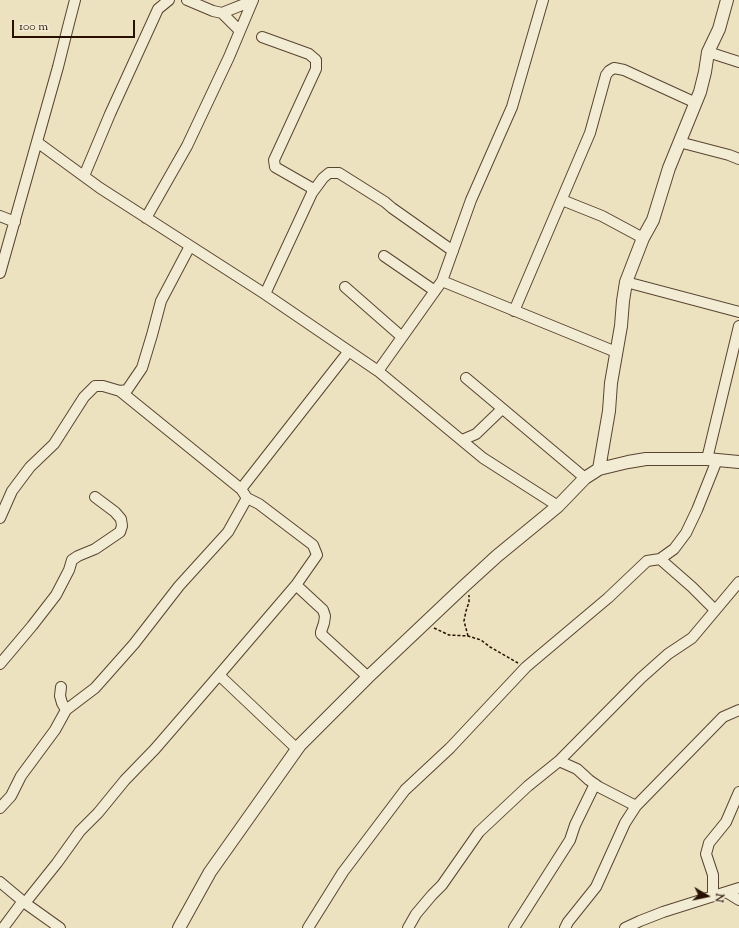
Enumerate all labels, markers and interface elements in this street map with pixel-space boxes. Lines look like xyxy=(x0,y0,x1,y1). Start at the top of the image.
scale bar xyxy=(14,12,137,38)
text: 100 m xyxy=(19,18,48,36)
north arrow xyxy=(687,876,727,916)
text: N xyxy=(710,892,727,903)

